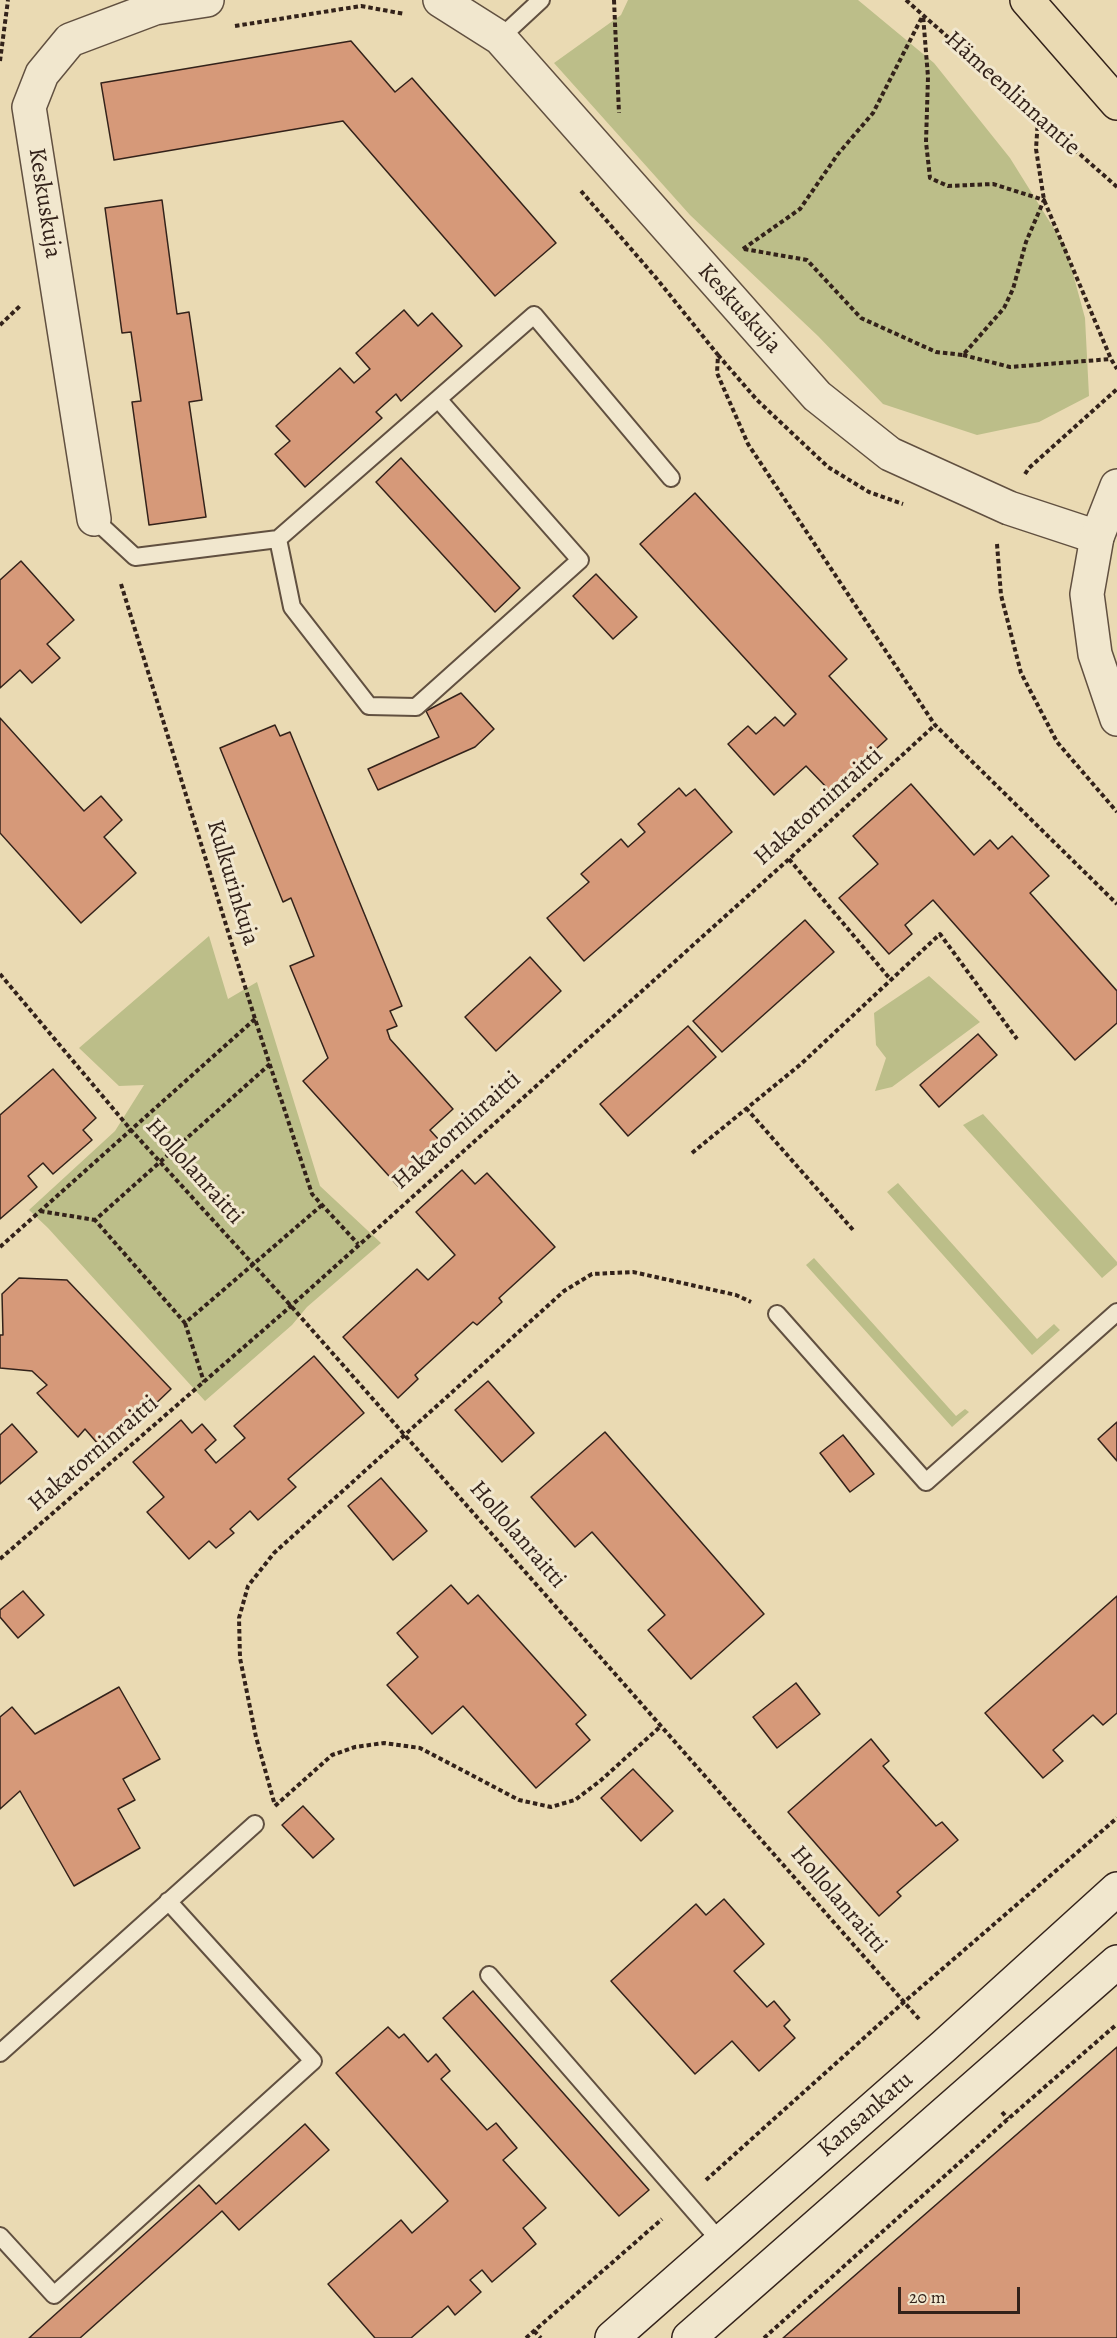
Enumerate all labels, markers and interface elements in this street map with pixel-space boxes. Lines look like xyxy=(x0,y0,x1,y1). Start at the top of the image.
street label: Hämeenlinnantie xyxy=(938,26,1086,162)
street label: Keskuskuja xyxy=(21,146,67,260)
street label: Keskuskuja xyxy=(691,258,787,360)
street label: Hakatorninraitti xyxy=(749,742,889,872)
street label: Kulkurinkuja xyxy=(199,817,265,949)
street label: Hakatorninraitti xyxy=(387,1066,527,1196)
street label: Hollolanraitti xyxy=(139,1113,249,1231)
street label: Hakatorninraitti xyxy=(23,1390,165,1518)
street label: Hollolanraitti xyxy=(463,1475,571,1595)
street label: Hollolanraitti xyxy=(784,1840,892,1960)
street label: Kansankatu xyxy=(813,2066,919,2164)
scale bar xyxy=(901,2275,1022,2313)
text: 20 m xyxy=(909,2285,946,2309)

